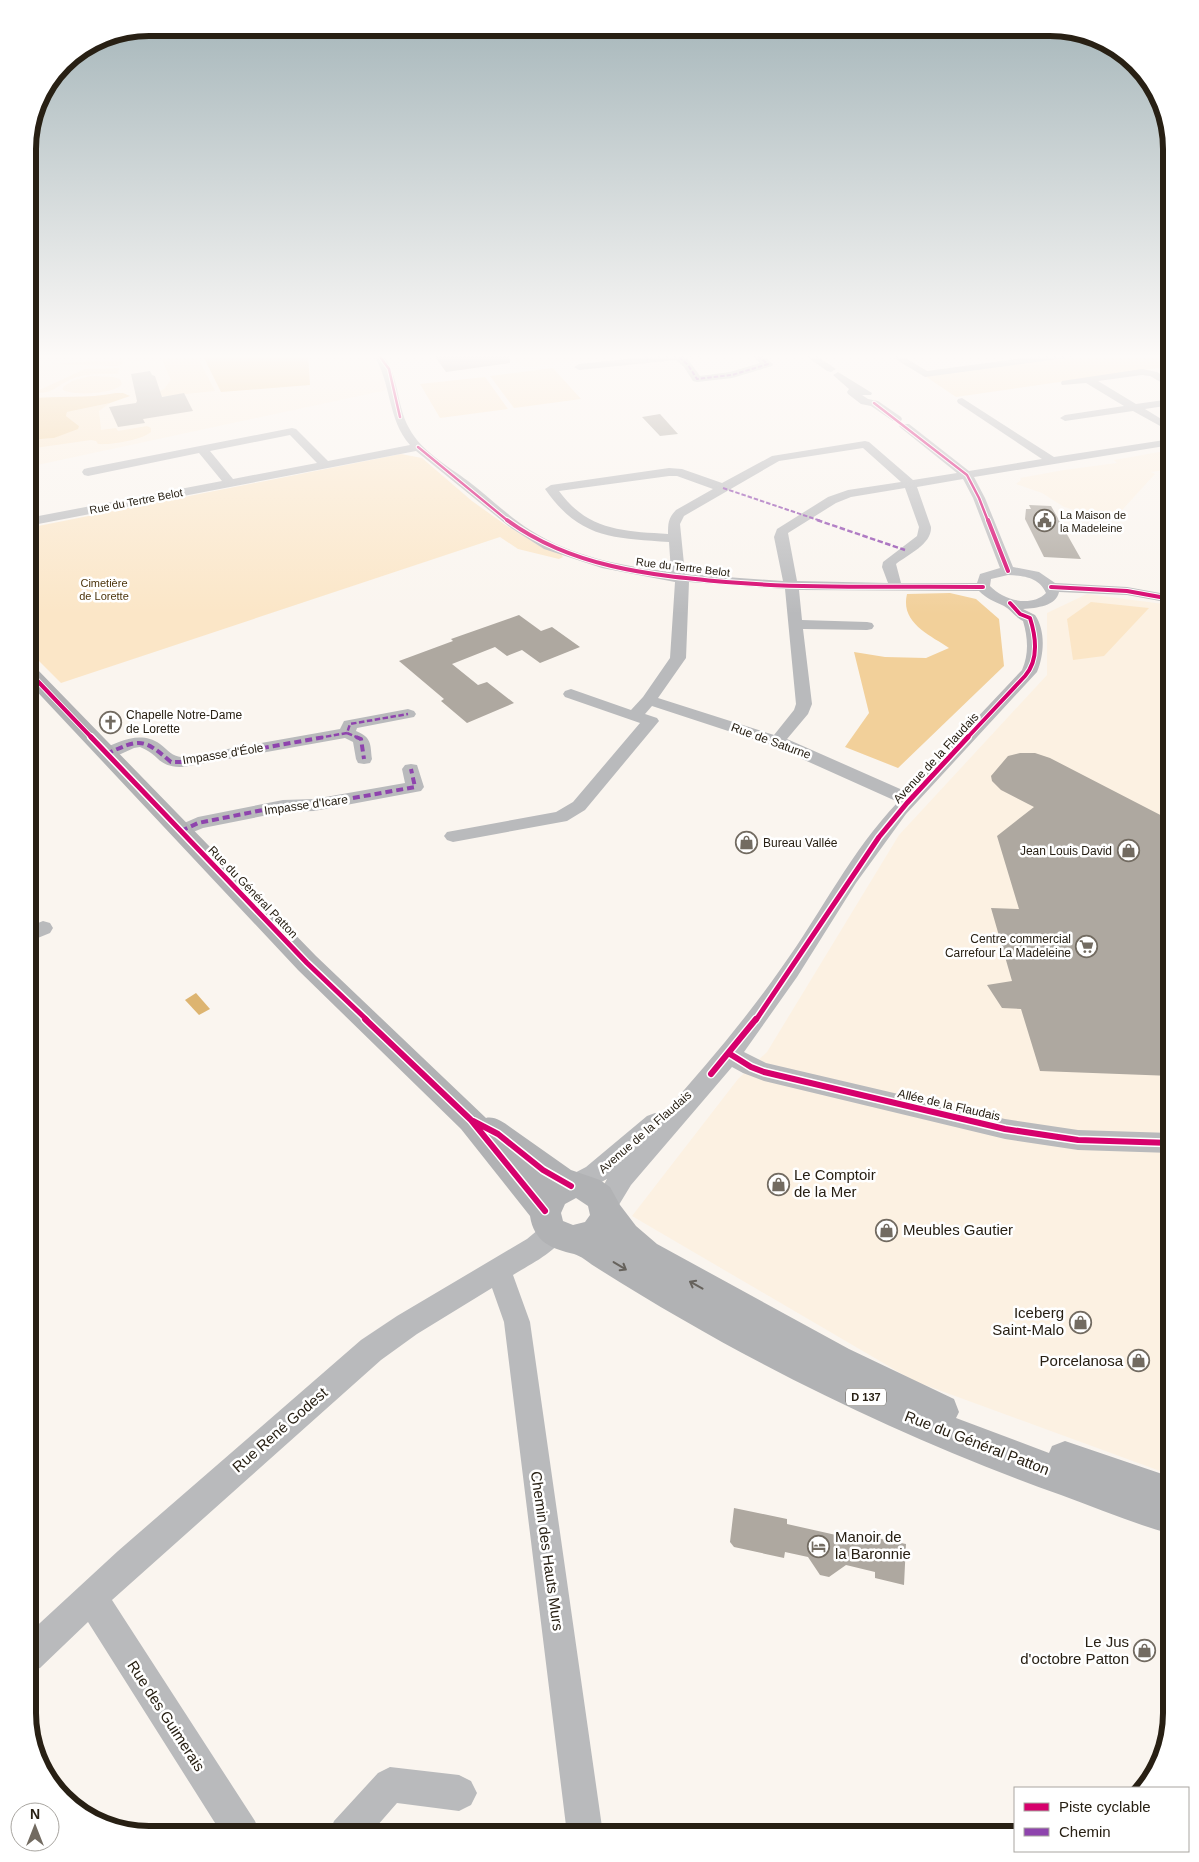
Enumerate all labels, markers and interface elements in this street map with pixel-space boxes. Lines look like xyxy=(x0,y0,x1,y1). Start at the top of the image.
street label: Rue du Tertre Belot xyxy=(88,486,184,516)
public building icon: La Maison de la Madeleine xyxy=(1032,509,1056,533)
place label: La Maison de la Madeleine xyxy=(1060,509,1126,534)
street label: Rue du Tertre Belot xyxy=(635,555,731,579)
park label: Cimetière de Lorette xyxy=(79,577,129,602)
place label: Chapelle Notre-Dame de Lorette xyxy=(126,708,242,736)
church icon: Chapelle Notre-Dame de Lorette xyxy=(98,710,122,734)
street label: Avenue de la Flaudais xyxy=(890,710,982,806)
street label: Rue de Saturne xyxy=(729,720,813,762)
street label: Impasse d'Éole xyxy=(181,740,265,767)
street label: Impasse d'Icare xyxy=(263,792,349,818)
shop icon: Bureau Vallée xyxy=(735,831,759,855)
place label: Bureau Vallée xyxy=(763,836,838,850)
shop icon: Jean Louis David xyxy=(1116,839,1140,863)
street label: Rue du Général Patton xyxy=(205,843,301,941)
place label: Jean Louis David xyxy=(1020,844,1112,858)
place label: Centre commercial Carrefour La Madeleine xyxy=(945,932,1071,960)
supermarket icon: Centre commercial Carrefour La Madeleine xyxy=(1075,934,1099,958)
street label: Allée de la Flaudais xyxy=(896,1086,1002,1124)
street label: Avenue de la Flaudais xyxy=(596,1088,694,1176)
place label: Le Comptoir de la Mer xyxy=(794,1166,876,1200)
shop icon: Le Comptoir de la Mer xyxy=(766,1172,790,1196)
shop icon: Meubles Gautier xyxy=(875,1218,899,1242)
place label: Meubles Gautier xyxy=(903,1221,1013,1238)
one-way arrow xyxy=(612,1261,626,1271)
one-way arrow xyxy=(689,1280,704,1290)
place label: Iceberg Saint-Malo xyxy=(992,1304,1064,1338)
shop icon: Iceberg Saint-Malo xyxy=(1068,1310,1092,1334)
shop icon: Porcelanosa xyxy=(1127,1349,1151,1373)
place label: Porcelanosa xyxy=(1040,1352,1124,1369)
street label: Rue René Godest xyxy=(229,1383,331,1475)
road number: D 137 xyxy=(846,1388,886,1405)
street label: Rue du Général Patton xyxy=(903,1407,1052,1478)
street label: Chemin des Hauts Murs xyxy=(528,1470,567,1632)
place label: Manoir de la Baronnie xyxy=(835,1528,911,1562)
hotel icon: Manoir de la Baronnie xyxy=(807,1534,831,1558)
place label: Le Jus d'octobre Patton xyxy=(1020,1633,1129,1667)
shop icon: Le Jus d'octobre Patton xyxy=(1133,1639,1157,1663)
street label: Rue des Guimerais xyxy=(124,1657,209,1774)
legend xyxy=(1014,1787,1189,1852)
text: Piste cyclable xyxy=(1059,1798,1151,1815)
north arrow xyxy=(10,1802,60,1852)
text: N xyxy=(30,1806,40,1822)
text: Chemin xyxy=(1059,1823,1111,1840)

